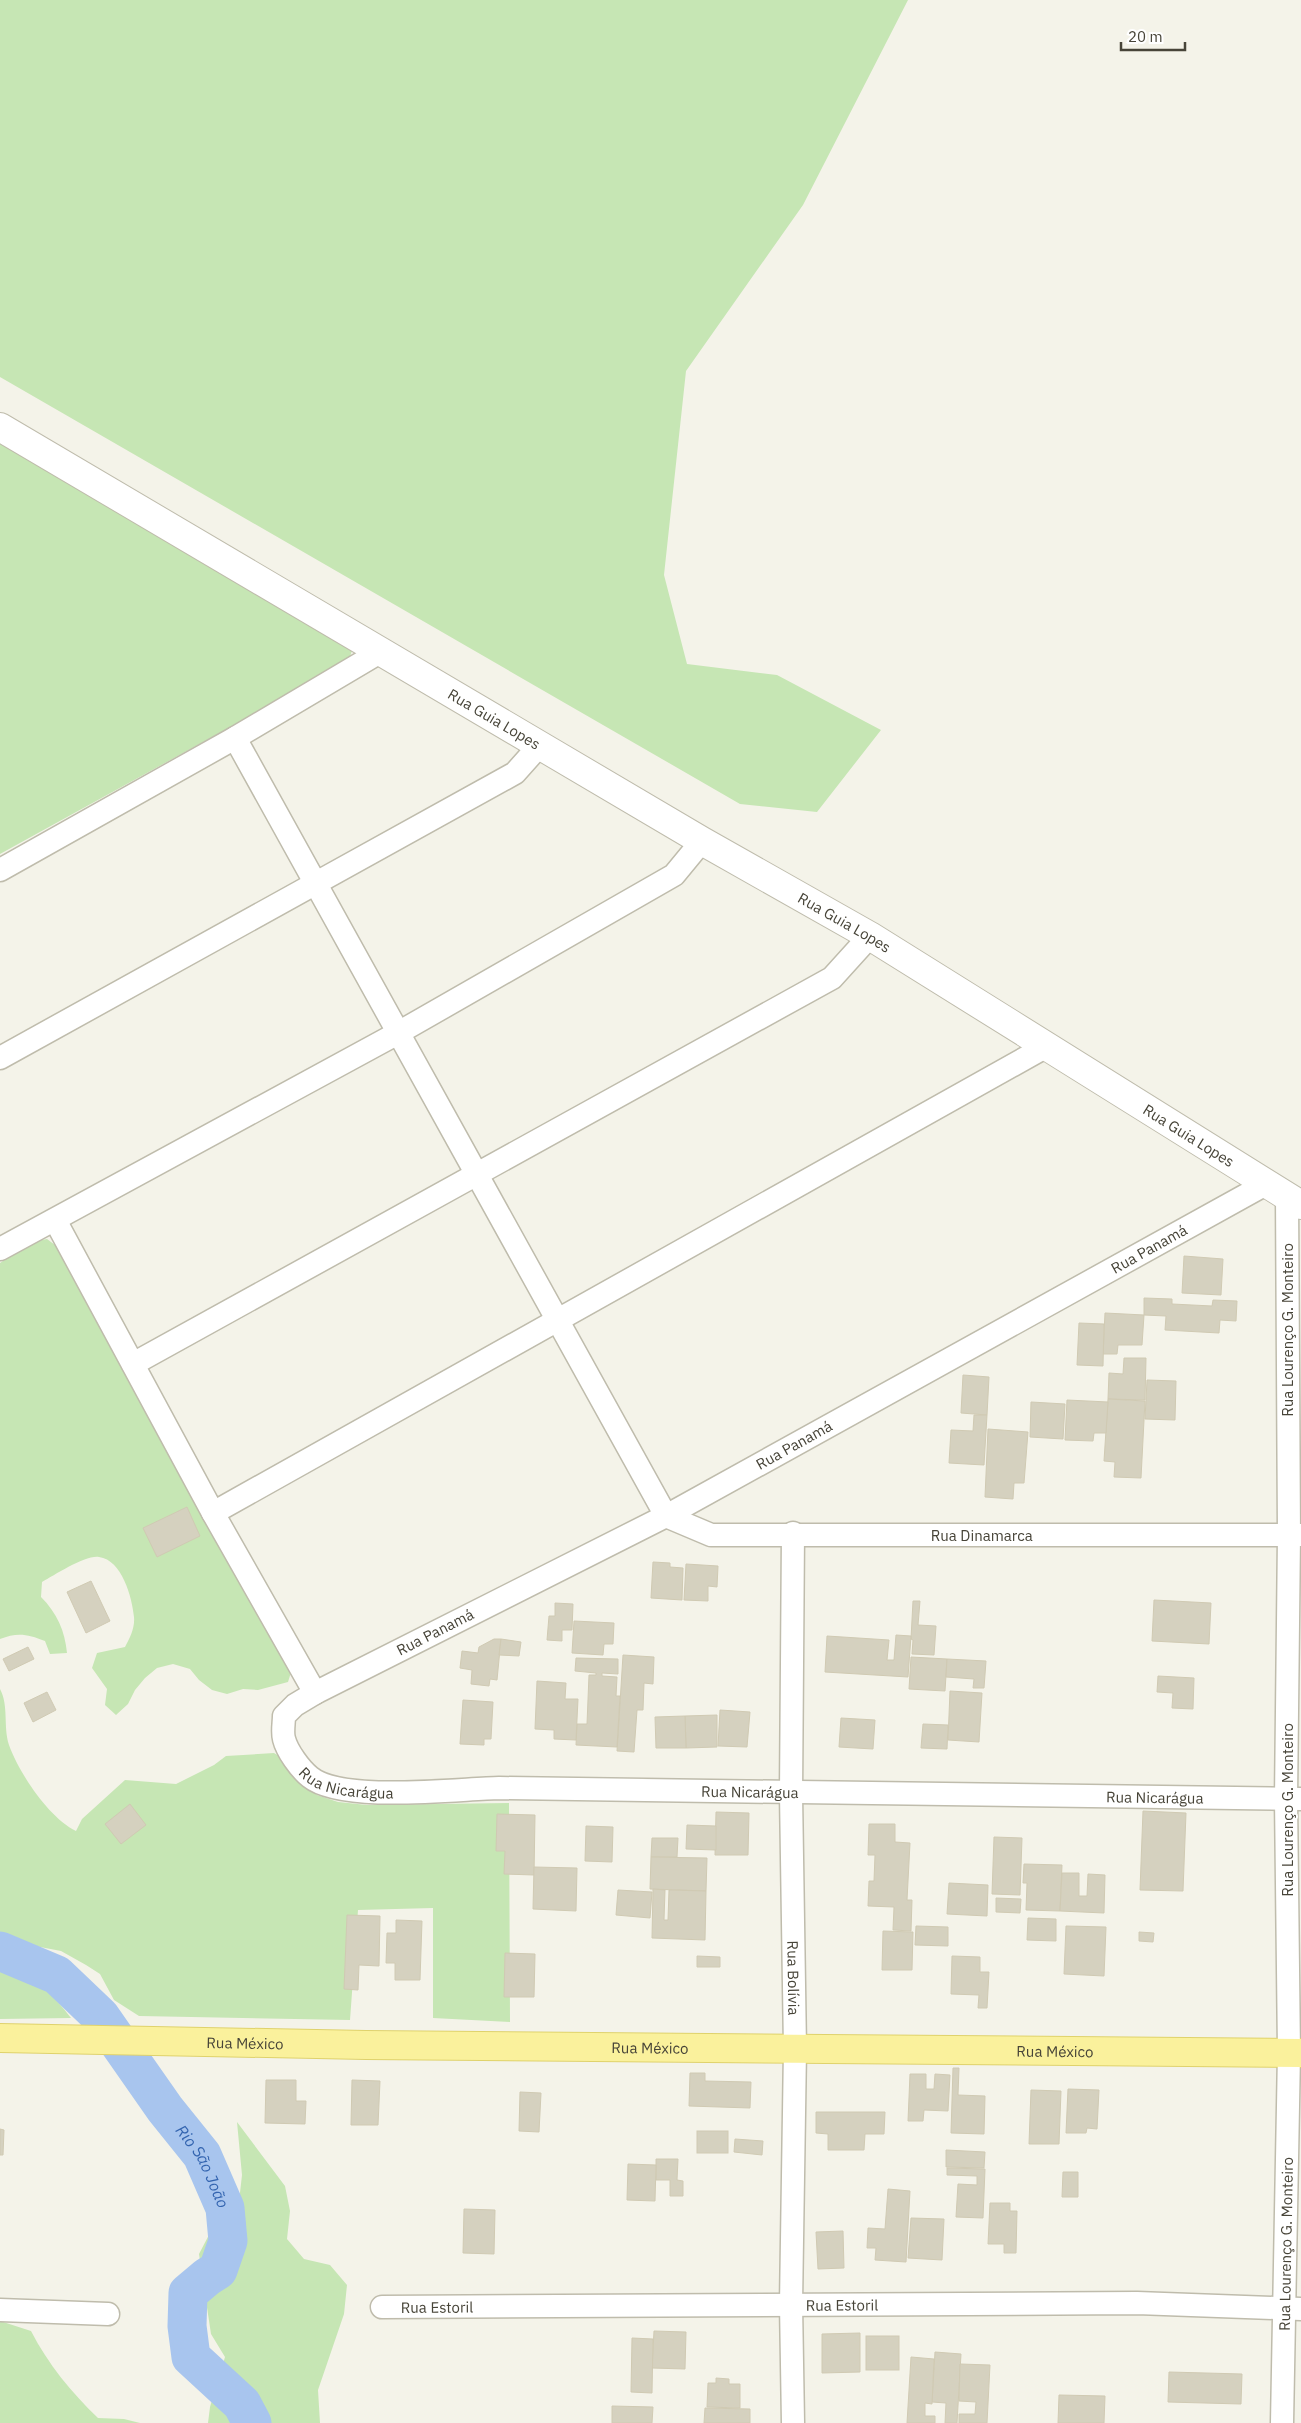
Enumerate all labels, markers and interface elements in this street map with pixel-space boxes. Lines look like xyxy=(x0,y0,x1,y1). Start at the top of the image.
scale bar xyxy=(1121,20,1185,52)
text: 20 m xyxy=(1128,27,1163,46)
street label: Rua Guia Lopes xyxy=(445,684,544,753)
street label: Rua Guia Lopes xyxy=(795,888,895,956)
street label: Rua Guia Lopes xyxy=(1140,1099,1238,1171)
street label: Rua Panamá xyxy=(1108,1220,1190,1278)
street label: Rua Lourenço G. Monteiro xyxy=(1278,1243,1297,1417)
street label: Rua Panamá xyxy=(753,1416,835,1474)
street label: Rua Dinamarca xyxy=(931,1526,1033,1545)
street label: Rua Panamá xyxy=(393,1604,477,1660)
street label: Rua Lourenço G. Monteiro xyxy=(1278,1723,1297,1897)
street label: Rua Nicarágua xyxy=(295,1763,394,1802)
street label: Rua Nicarágua xyxy=(701,1781,799,1802)
street label: Rua Nicarágua xyxy=(1106,1787,1204,1807)
street label: Rua Bolívia xyxy=(784,1940,804,2016)
street label: Rua México xyxy=(206,2032,284,2053)
street label: Rua México xyxy=(611,2038,689,2057)
street label: Rua México xyxy=(1016,2041,1094,2061)
water label: Rio São João xyxy=(172,2121,234,2211)
street label: Rua Lourenço G. Monteiro xyxy=(1274,2157,1297,2331)
street label: Rua Estoril xyxy=(806,2295,878,2314)
street label: Rua Estoril xyxy=(401,2297,473,2316)

